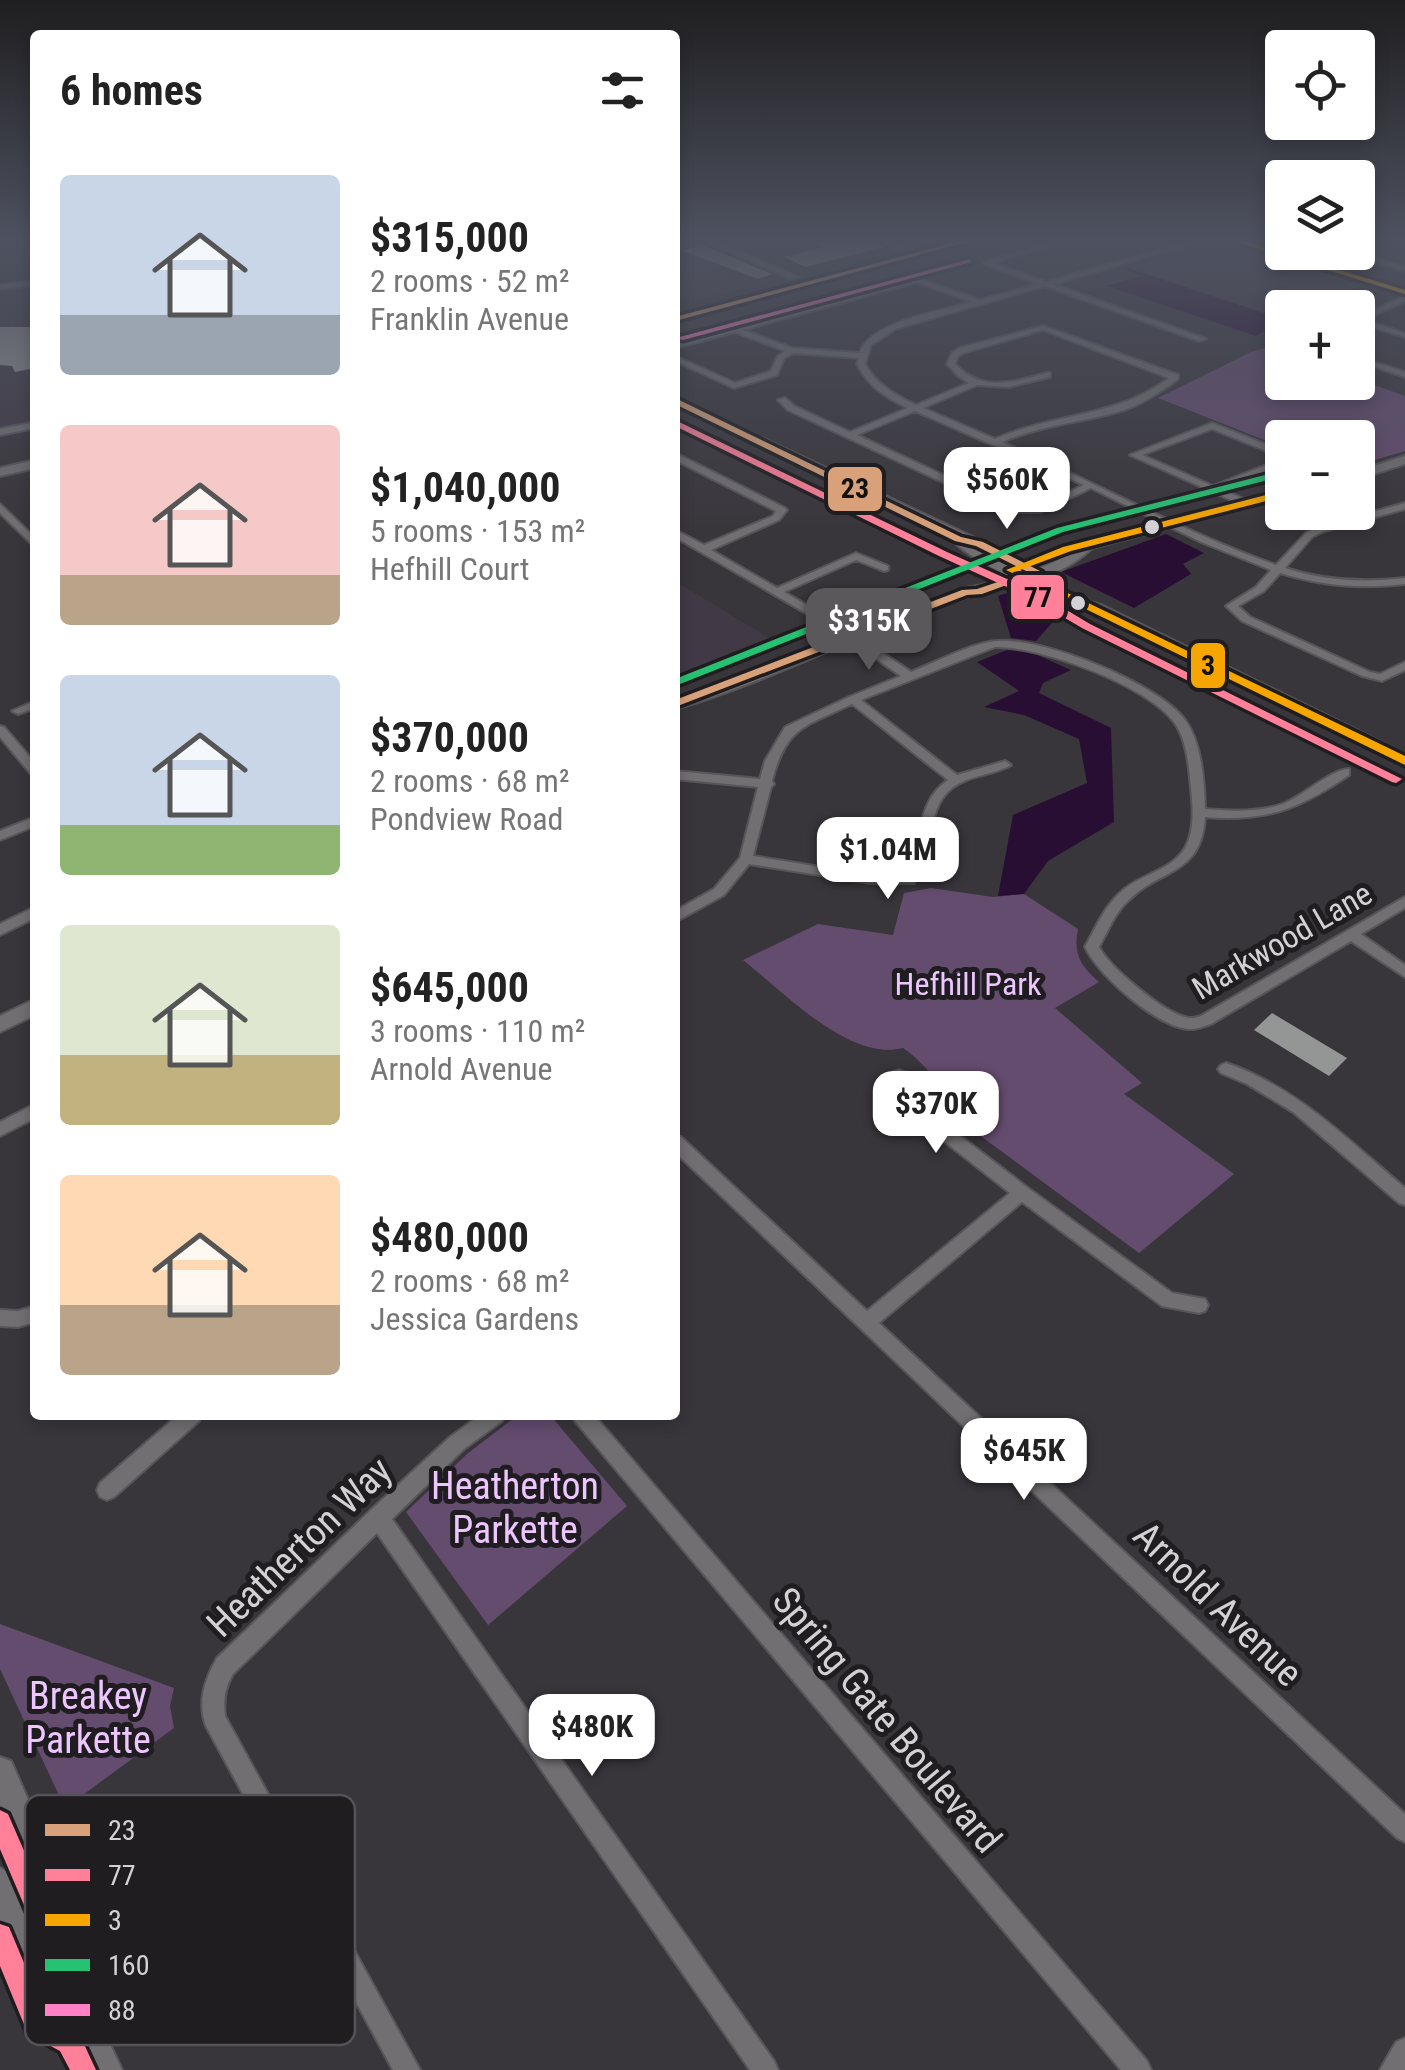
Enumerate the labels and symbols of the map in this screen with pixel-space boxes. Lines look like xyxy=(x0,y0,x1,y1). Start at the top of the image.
pin: $560K xyxy=(937,447,1077,532)
line badge: 23 xyxy=(826,465,884,513)
text: 23 xyxy=(841,472,869,505)
unlabelled marker xyxy=(1142,517,1162,537)
line badge: 77 xyxy=(1009,573,1066,621)
text: 77 xyxy=(1024,581,1052,614)
pin: $315K xyxy=(799,588,939,673)
unlabelled marker xyxy=(1068,593,1088,613)
line badge: 3 xyxy=(1189,641,1227,690)
text: 3 xyxy=(1201,649,1215,682)
pin: $1.04M xyxy=(807,817,969,902)
street label: Markwood Lane xyxy=(1186,874,1378,1008)
park label: Hefhill Park xyxy=(895,965,1042,1003)
pin: $370K xyxy=(866,1071,1006,1156)
pin: $645K xyxy=(954,1418,1094,1503)
street label: Heatherton Way xyxy=(198,1448,400,1646)
park label: Heatherton Parkette xyxy=(431,1464,599,1552)
street label: Arnold Avenue xyxy=(1125,1513,1311,1695)
street label: Spring Gate Boulevard xyxy=(764,1579,1010,1861)
park label: Breakey Parkette xyxy=(25,1674,151,1762)
pin: $480K xyxy=(522,1694,662,1779)
legend xyxy=(25,1795,355,2045)
text: 23 xyxy=(108,1814,136,1847)
text: 77 xyxy=(108,1859,136,1892)
text: 3 xyxy=(108,1904,122,1937)
text: 160 xyxy=(108,1949,149,1982)
text: 88 xyxy=(108,1994,136,2027)

